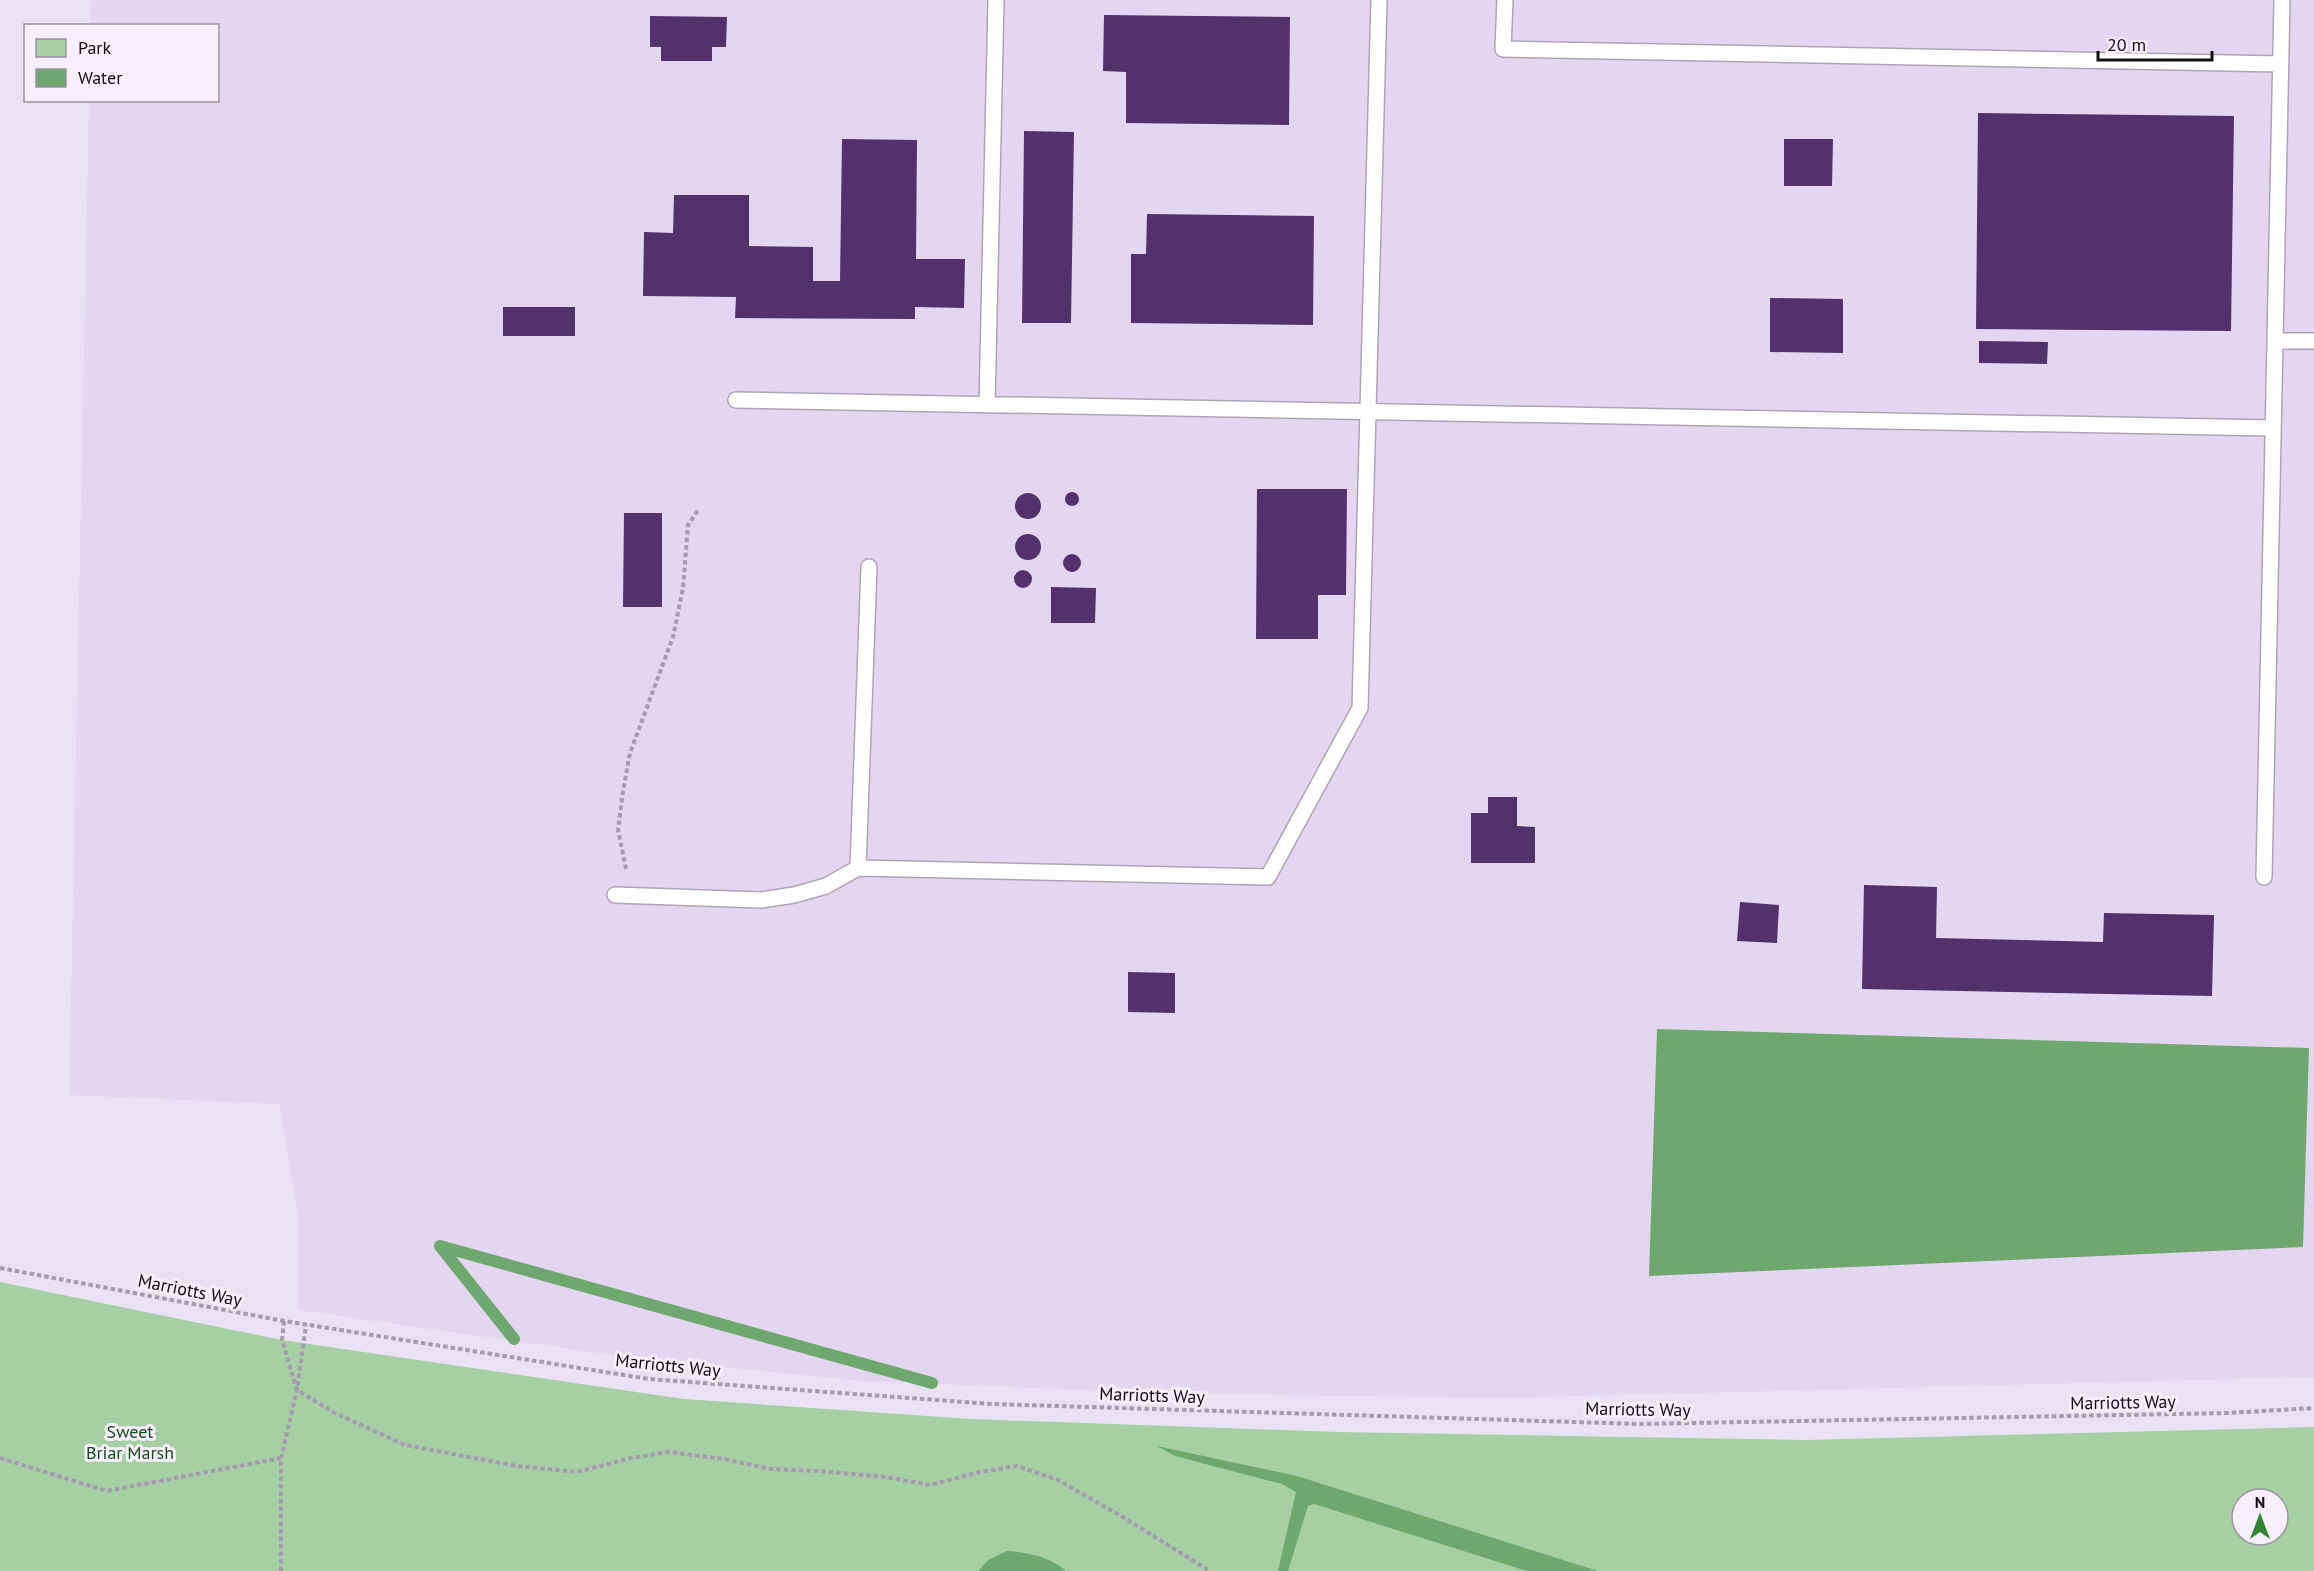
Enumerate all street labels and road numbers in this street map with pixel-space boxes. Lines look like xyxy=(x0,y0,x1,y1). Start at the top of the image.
street label: Marriotts Way xyxy=(136,1269,245,1311)
street label: Marriotts Way xyxy=(614,1348,722,1382)
street label: Marriotts Way xyxy=(1099,1382,1206,1408)
street label: Marriotts Way xyxy=(2070,1390,2177,1414)
street label: Marriotts Way xyxy=(1585,1397,1692,1421)

